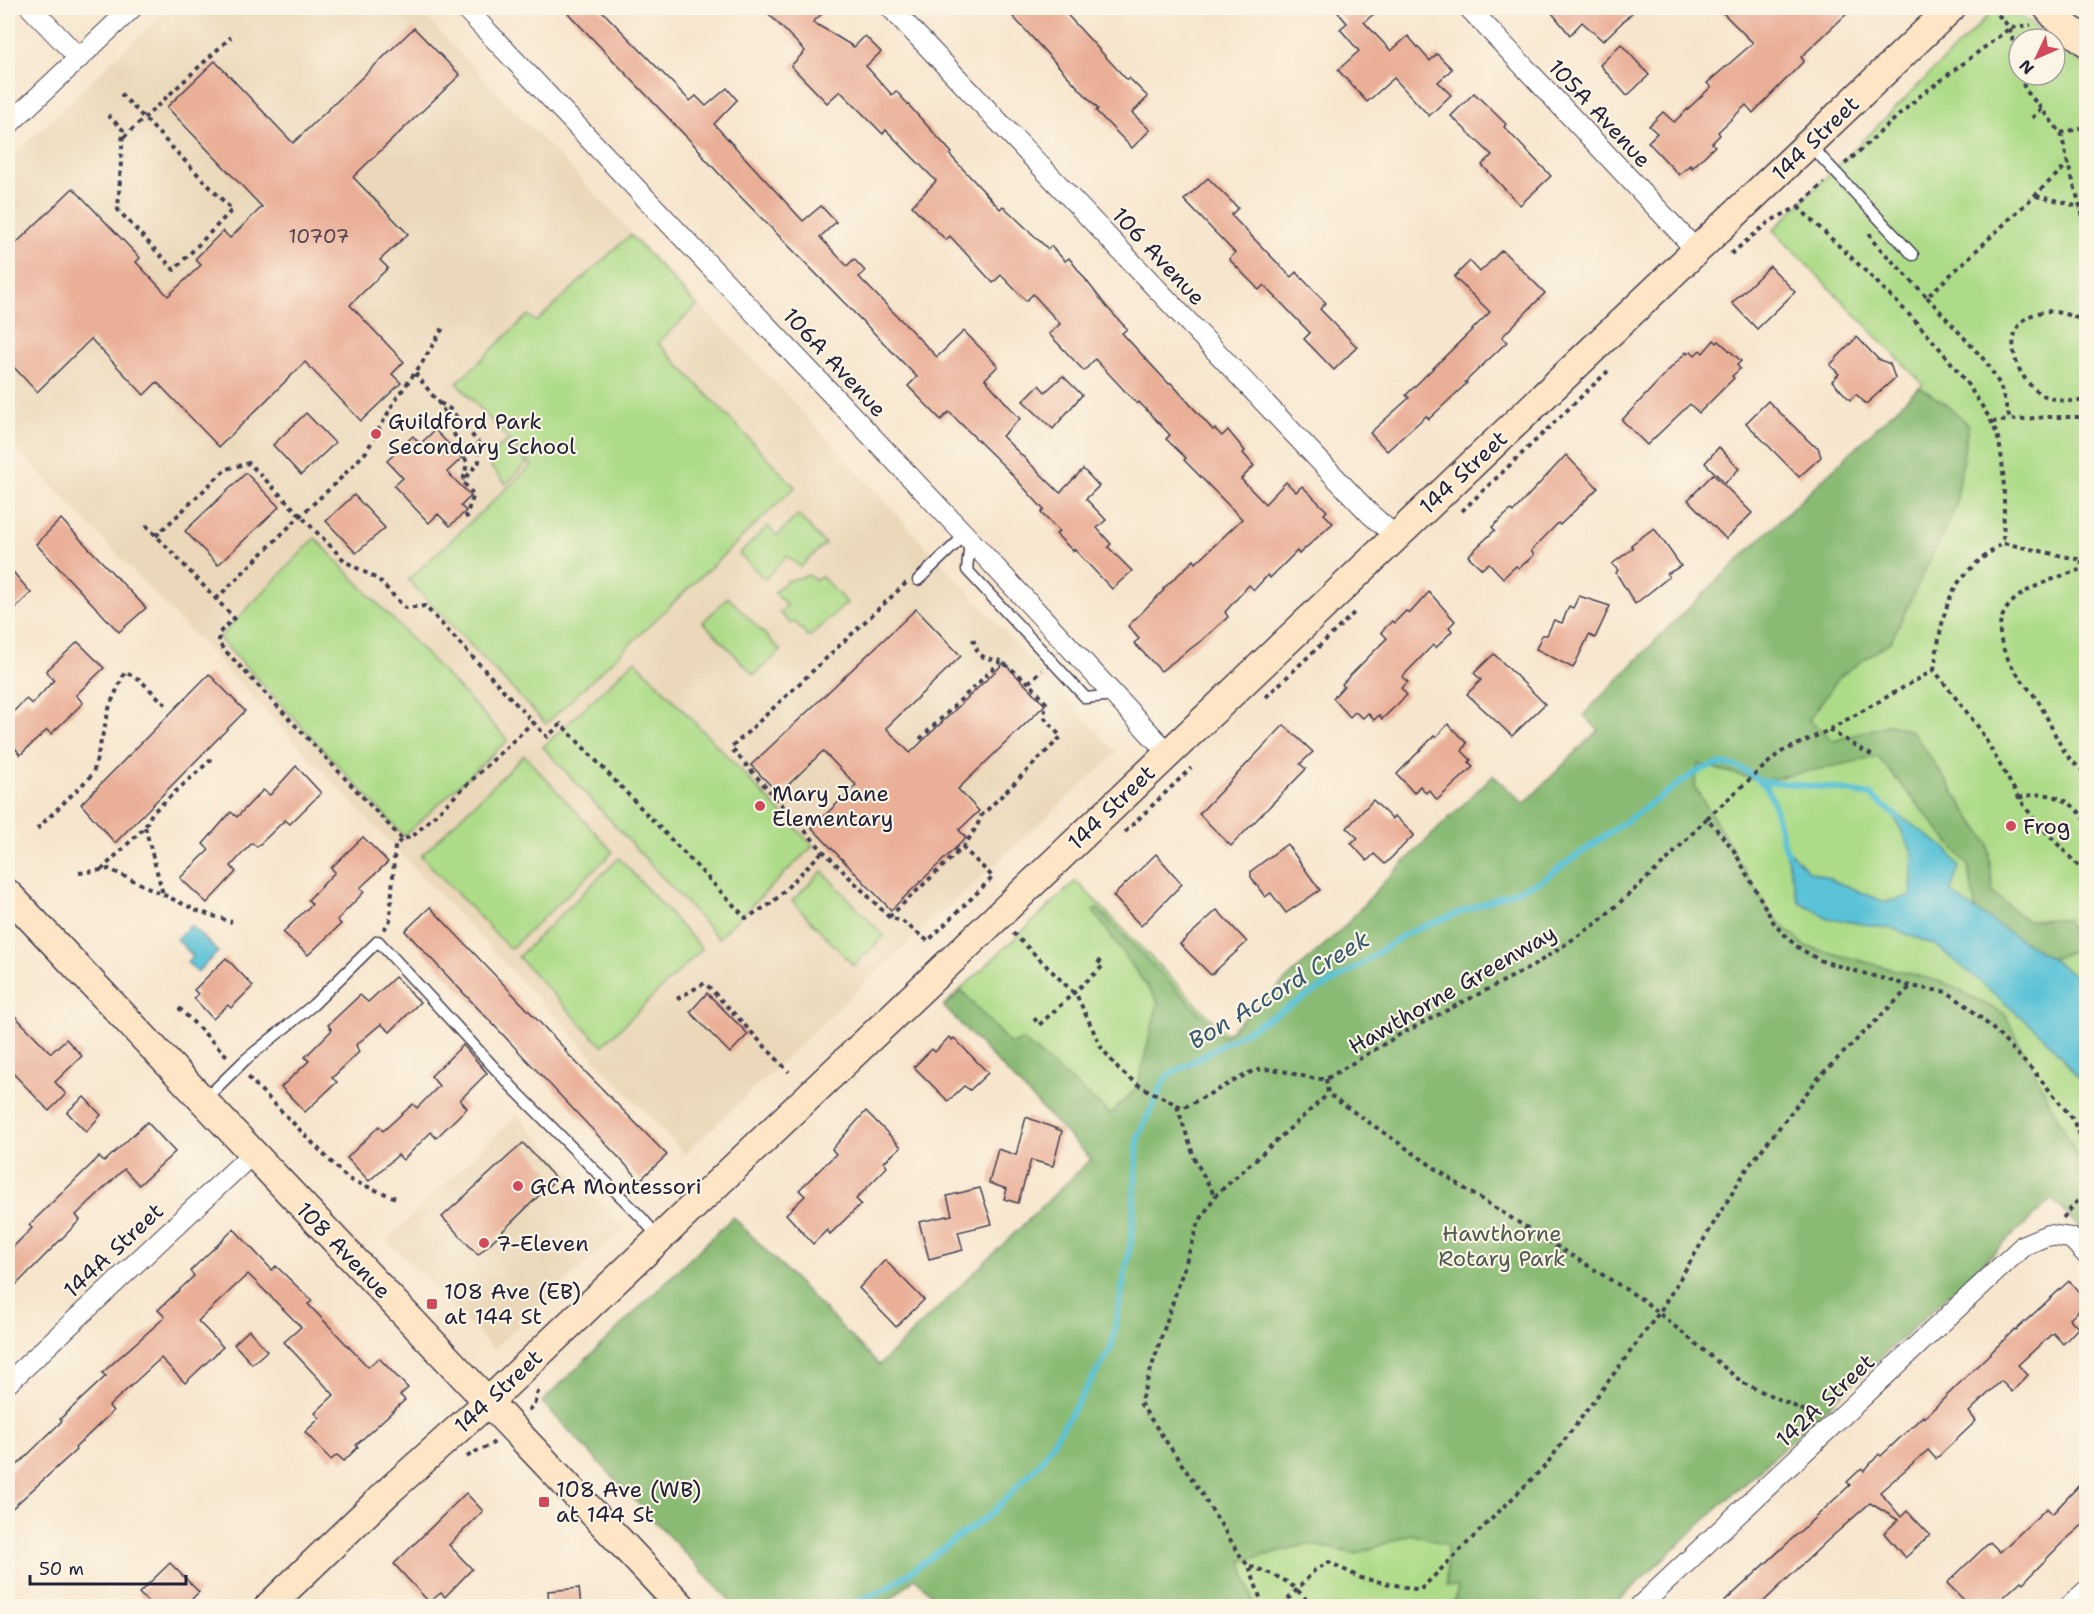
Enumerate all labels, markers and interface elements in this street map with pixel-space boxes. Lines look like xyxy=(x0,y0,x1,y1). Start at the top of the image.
north arrow xyxy=(2007,27,2067,87)
street label: 105A Avenue xyxy=(1542,53,1657,174)
text: N xyxy=(2015,55,2039,79)
street label: 144 Street xyxy=(1766,90,1865,187)
street label: 106 Avenue xyxy=(1106,201,1212,312)
house number: 10707 xyxy=(288,223,350,249)
street label: 106A Avenue xyxy=(776,301,893,423)
place label: Guildford Park Secondary School xyxy=(388,407,576,461)
street label: 144 Street xyxy=(1413,424,1514,521)
marker: Guildford Park Secondary School xyxy=(369,427,383,441)
street label: 144 Street xyxy=(1062,759,1161,856)
place label: Mary Jane Elementary xyxy=(772,779,893,833)
marker: Mary Jane Elementary xyxy=(753,799,767,813)
place label: Frog xyxy=(2023,812,2070,841)
marker: Frog xyxy=(2004,819,2018,833)
street label: Hawthorne Greenway xyxy=(1343,918,1561,1061)
water label: Bon Accord Creek xyxy=(1182,923,1376,1057)
place label: GCA Montessori xyxy=(530,1172,702,1201)
marker: GCA Montessori xyxy=(511,1179,525,1193)
street label: 108 Avenue xyxy=(290,1196,397,1305)
street label: 144A Street xyxy=(57,1197,169,1304)
park label: Hawthorne Rotary Park xyxy=(1438,1219,1566,1273)
place label: 7-Eleven xyxy=(496,1229,589,1258)
marker: 7-Eleven xyxy=(477,1236,491,1250)
place label: 108 Ave (EB) at 144 St xyxy=(444,1277,581,1331)
marker: 108 Ave (EB) at 144 St xyxy=(425,1297,439,1311)
street label: 144 Street xyxy=(448,1343,549,1440)
street label: 142A Street xyxy=(1770,1347,1881,1453)
place label: 108 Ave (WB) at 144 St xyxy=(556,1475,701,1529)
marker: 108 Ave (WB) at 144 St xyxy=(537,1495,551,1509)
scale bar xyxy=(30,1548,186,1586)
text: 50 m xyxy=(39,1557,84,1581)

